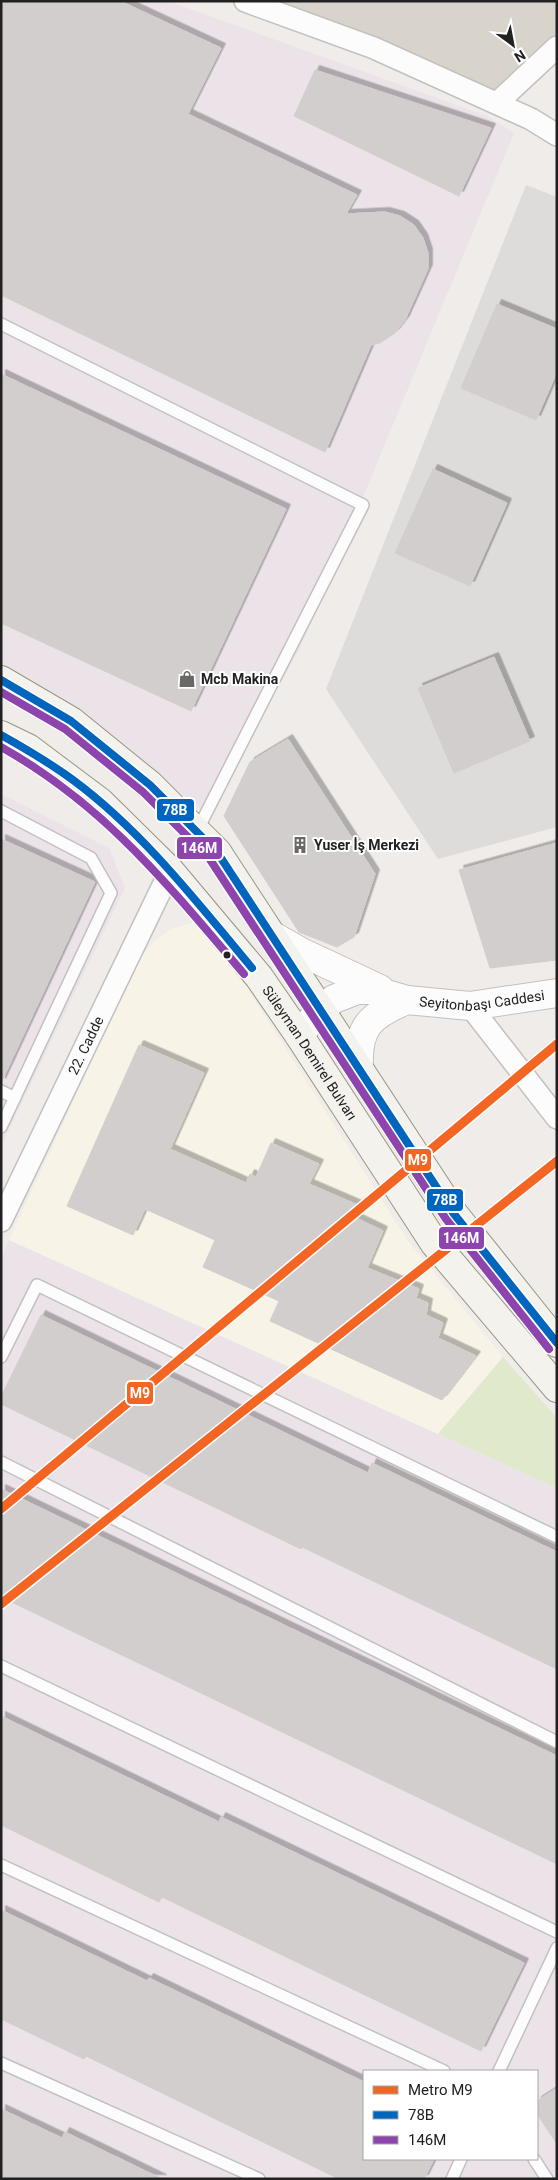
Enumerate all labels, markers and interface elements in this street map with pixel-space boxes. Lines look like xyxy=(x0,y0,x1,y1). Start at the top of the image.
north arrow xyxy=(488,20,538,70)
text: N xyxy=(511,47,528,65)
shop icon: Mcb Makina xyxy=(177,669,197,689)
place label: Mcb Makina xyxy=(201,671,279,687)
line badge: 78B xyxy=(156,798,195,822)
text: 78B xyxy=(163,802,188,818)
building icon: Yuser İş Merkezi xyxy=(290,835,310,855)
line badge: 146M xyxy=(176,836,223,860)
place label: Yuser İş Merkezi xyxy=(314,837,419,853)
text: 146M xyxy=(181,840,217,856)
unlabelled marker xyxy=(222,950,232,960)
street label: Süleyman Demirel Bulvarı xyxy=(259,983,360,1123)
street label: Seyitonbaşı Caddesi xyxy=(419,987,546,1014)
street label: 22. Cadde xyxy=(65,1014,107,1077)
line badge: M9 xyxy=(404,1148,432,1172)
text: M9 xyxy=(408,1152,428,1168)
line badge: 78B xyxy=(426,1188,464,1212)
text: 78B xyxy=(433,1192,458,1208)
line badge: 146M xyxy=(438,1226,485,1250)
text: 146M xyxy=(443,1230,479,1246)
line badge: M9 xyxy=(126,1381,154,1405)
text: M9 xyxy=(130,1385,150,1401)
legend xyxy=(363,2070,538,2160)
text: Metro M9 xyxy=(408,2081,473,2099)
text: 78B xyxy=(408,2106,434,2124)
text: 146M xyxy=(408,2131,446,2149)

